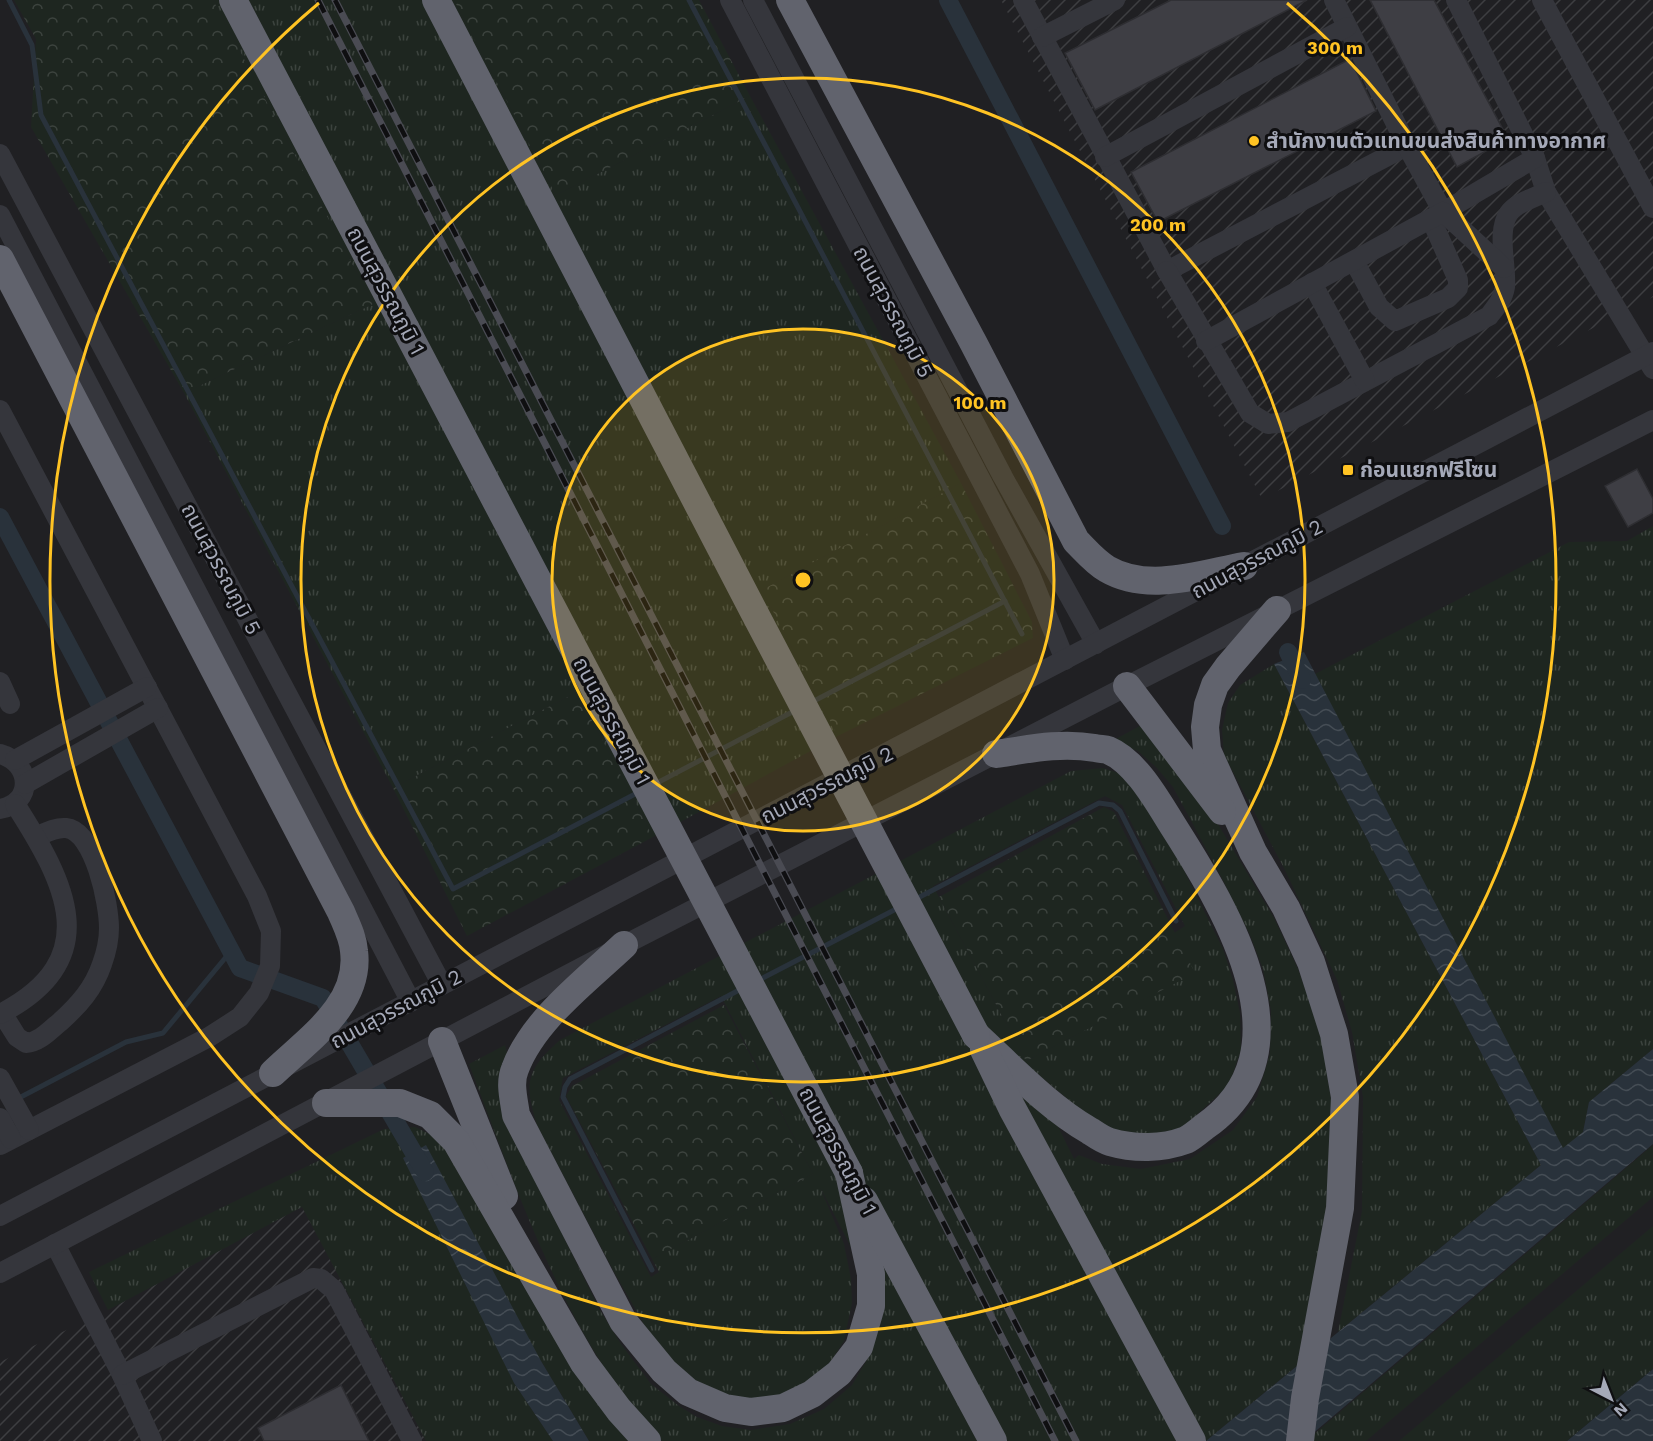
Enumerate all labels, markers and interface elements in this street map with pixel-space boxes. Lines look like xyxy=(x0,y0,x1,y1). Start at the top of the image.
text: 300 m xyxy=(1307,37,1363,58)
place label: สำนักงานตัวแทนขนส่งสินค้าทางอากาศ xyxy=(1266,128,1606,153)
marker: สำนักงานตัวแทนขนส่งสินค้าทางอากาศ xyxy=(1247,134,1261,148)
text: 200 m xyxy=(1130,214,1186,235)
street label: ถนนสุวรรณภูมิ 1 xyxy=(341,223,431,359)
street label: ถนนสุวรรณภูมิ 5 xyxy=(847,242,939,382)
text: 100 m xyxy=(953,392,1007,413)
place label: ก่อนแยกฟรีโซน xyxy=(1360,457,1497,482)
marker: ก่อนแยกฟรีโซน xyxy=(1341,463,1355,477)
street label: ถนนสุวรรณภูมิ 5 xyxy=(175,499,267,639)
street label: ถนนสุวรรณภูมิ 2 xyxy=(1187,513,1327,605)
centre of rings xyxy=(793,570,813,590)
street label: ถนนสุวรรณภูมิ 1 xyxy=(567,653,657,789)
street label: ถนนสุวรรณภูมิ 2 xyxy=(756,740,898,830)
street label: ถนนสุวรรณภูมิ 2 xyxy=(326,963,466,1055)
street label: ถนนสุวรรณภูมิ 1 xyxy=(793,1083,883,1219)
north arrow xyxy=(1581,1369,1641,1429)
text: N xyxy=(1610,1399,1631,1421)

